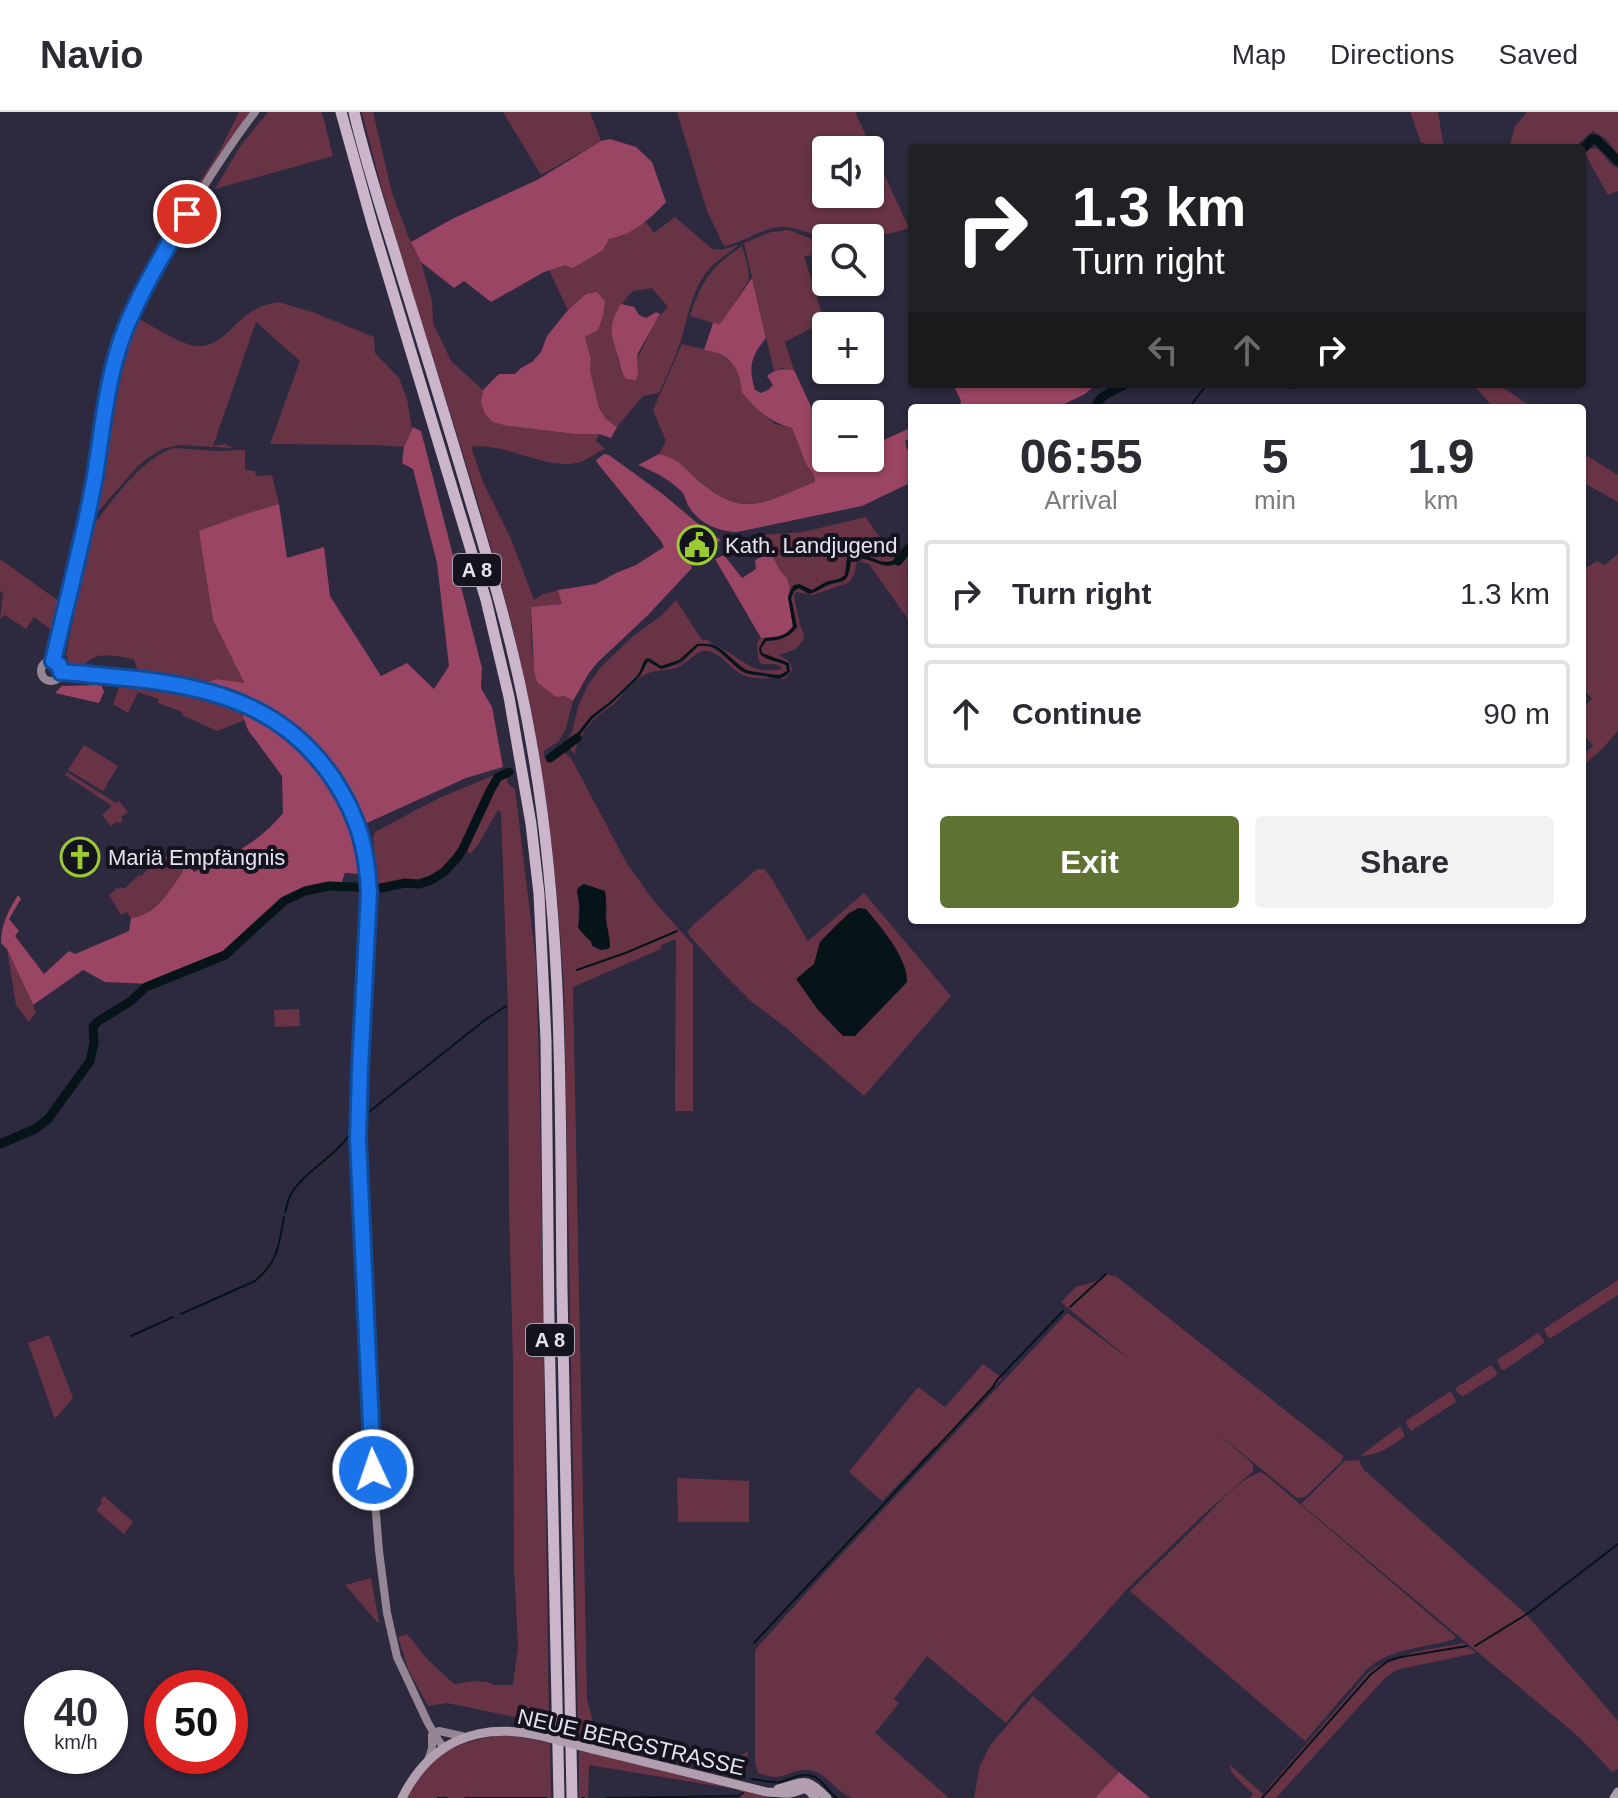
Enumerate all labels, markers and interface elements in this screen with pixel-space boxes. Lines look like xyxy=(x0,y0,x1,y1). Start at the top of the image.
text: Navio xyxy=(40,34,143,76)
text: Map xyxy=(1232,39,1286,70)
text: Directions xyxy=(1330,39,1455,70)
text: Saved xyxy=(1499,39,1578,70)
map controls xyxy=(812,136,884,472)
button: sound xyxy=(812,136,884,208)
text: 1.3 km xyxy=(1072,175,1246,238)
icon: right xyxy=(940,176,1044,280)
pin xyxy=(153,180,221,248)
icon: arrive xyxy=(165,192,209,236)
button: search xyxy=(812,224,884,296)
text: Turn right xyxy=(1072,241,1225,282)
button: + xyxy=(812,312,884,384)
icon: left xyxy=(1141,328,1185,372)
icon: ahead xyxy=(1225,328,1269,372)
icon: right xyxy=(1309,328,1353,372)
button: − xyxy=(812,400,884,472)
text: 06:55 xyxy=(1020,430,1142,483)
text: 5 xyxy=(1262,430,1288,483)
text: 1.9 xyxy=(1408,430,1474,483)
text: Arrival xyxy=(1044,485,1118,515)
text: min xyxy=(1254,485,1296,515)
text: km xyxy=(1424,485,1458,515)
public building icon: Kath. Landjugend xyxy=(676,524,718,566)
place label: Kath. Landjugend xyxy=(725,533,898,558)
road number: A 8 xyxy=(453,554,501,586)
icon: right xyxy=(944,572,988,616)
text: Turn right xyxy=(1012,577,1151,610)
text: 1.3 km xyxy=(1460,577,1550,610)
icon: ahead xyxy=(944,692,988,736)
text: Continue xyxy=(1012,697,1142,730)
text: 90 m xyxy=(1483,697,1550,730)
button: Exit xyxy=(940,816,1239,908)
button: Share xyxy=(1255,816,1554,908)
church icon: Mariä Empfängnis xyxy=(59,836,101,878)
place label: Mariä Empfängnis xyxy=(108,845,285,870)
road number: A 8 xyxy=(526,1324,574,1356)
position arrow xyxy=(331,1428,415,1512)
speed limit sign: 50 xyxy=(144,1670,248,1774)
text: 40 xyxy=(54,1690,98,1734)
street label: NEUE BERGSTRASSE xyxy=(515,1704,747,1780)
text: km/h xyxy=(54,1731,98,1753)

